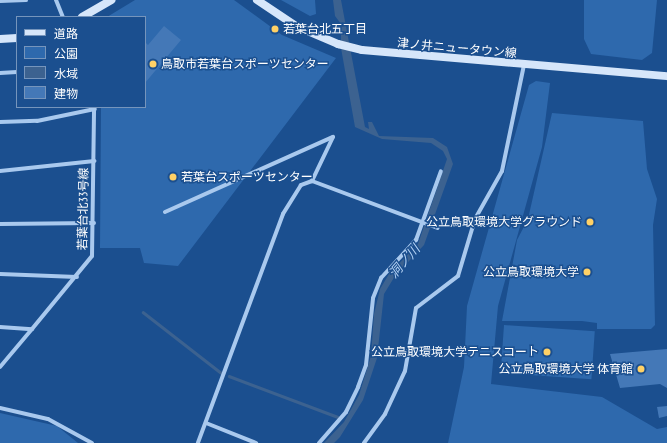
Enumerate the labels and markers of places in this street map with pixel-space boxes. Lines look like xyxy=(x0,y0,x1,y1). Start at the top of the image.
place label: 若葉台北五丁目 xyxy=(283,22,367,36)
marker: 若葉台北五丁目 xyxy=(270,24,280,34)
place label: 鳥取市若葉台スポーツセンター xyxy=(161,57,329,71)
marker: 鳥取市若葉台スポーツセンター xyxy=(148,59,158,69)
place label: 若葉台スポーツセンター xyxy=(181,170,313,184)
marker: 若葉台スポーツセンター xyxy=(168,172,178,182)
place label: 公立鳥取環境大学グラウンド xyxy=(426,215,582,229)
marker: 公立鳥取環境大学グラウンド xyxy=(585,217,595,227)
place label: 公立鳥取環境大学 xyxy=(483,265,579,279)
marker: 公立鳥取環境大学 xyxy=(582,267,592,277)
place label: 公立鳥取環境大学テニスコート xyxy=(371,345,539,359)
marker: 公立鳥取環境大学テニスコート xyxy=(542,347,552,357)
place label: 公立鳥取環境大学 体育館 xyxy=(498,362,633,376)
marker: 公立鳥取環境大学 体育館 xyxy=(636,364,646,374)

